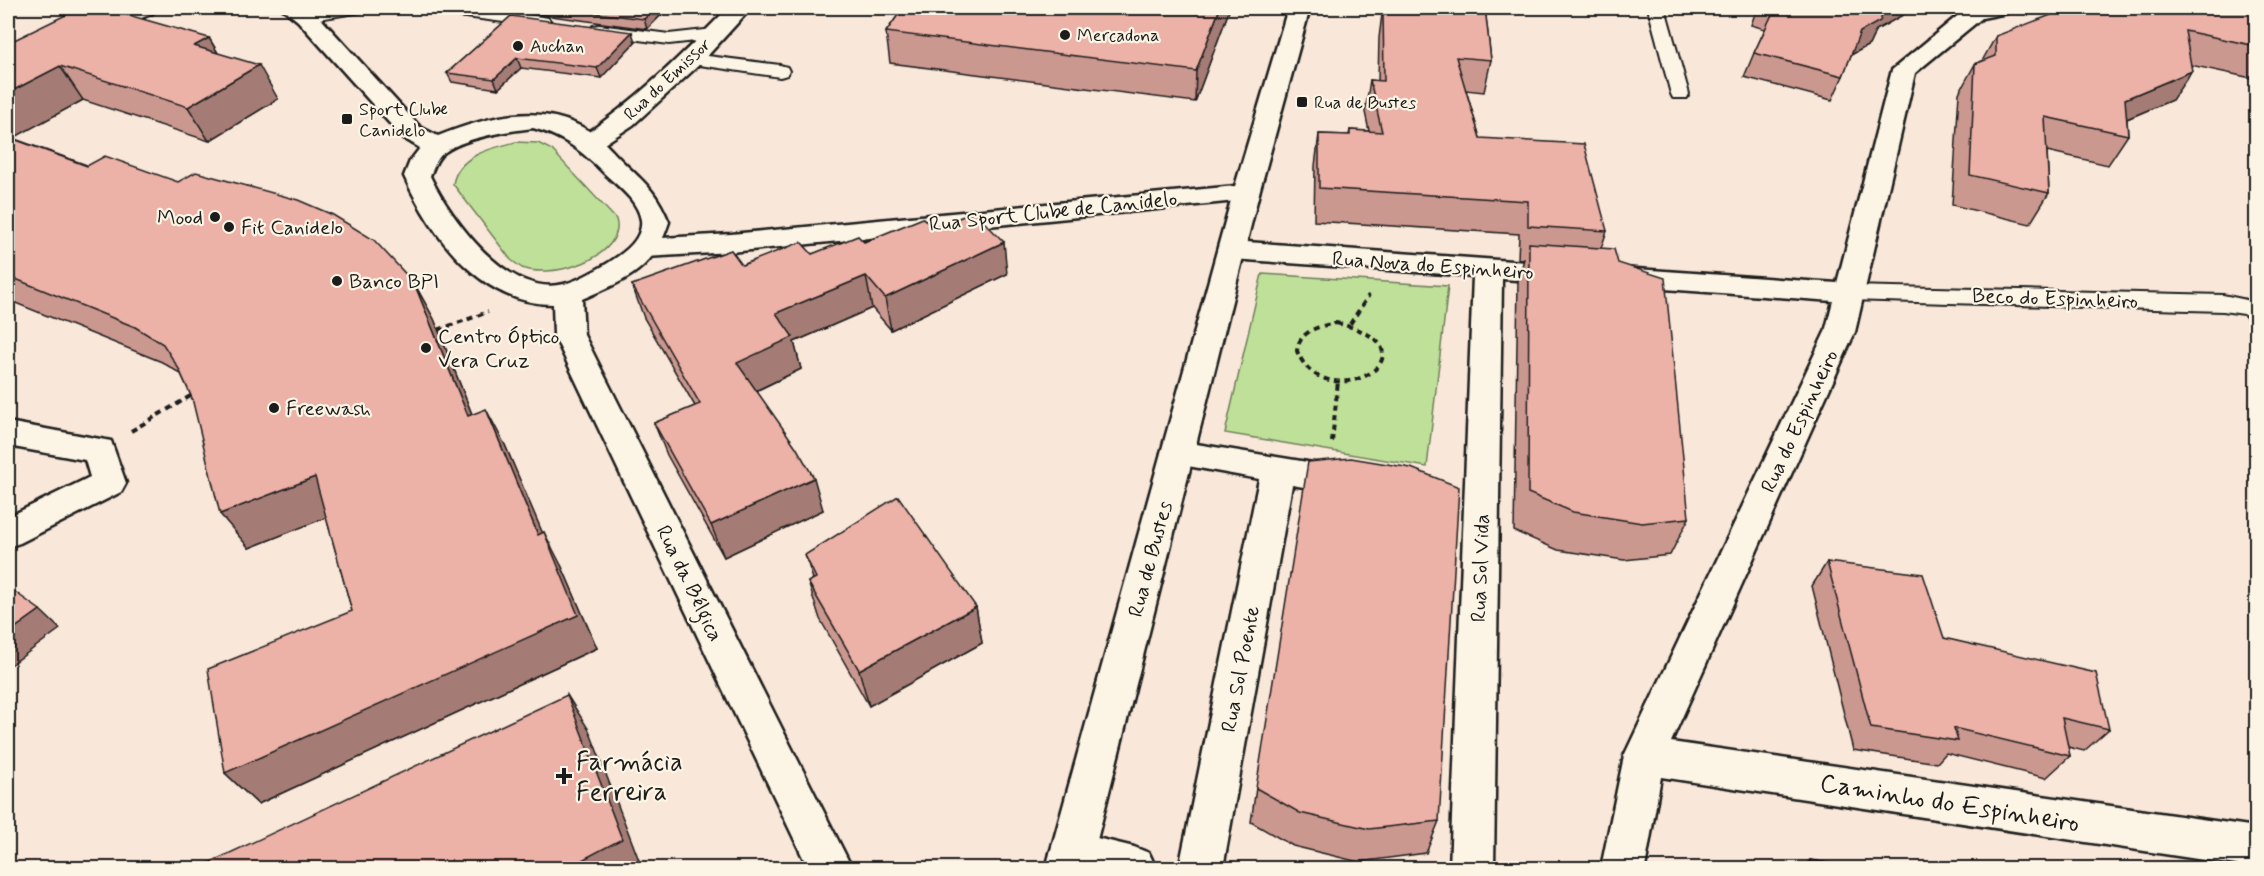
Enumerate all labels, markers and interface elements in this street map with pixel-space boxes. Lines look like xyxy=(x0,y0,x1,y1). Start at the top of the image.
place label: Mercadona xyxy=(1077,24,1160,48)
marker: Mercadona xyxy=(1058,28,1072,42)
street label: Rua do Emissor xyxy=(619,33,717,126)
place label: Auchan xyxy=(530,35,584,59)
marker: Auchan xyxy=(511,39,525,53)
place label: Rua de Bustes xyxy=(1314,91,1416,115)
marker: Rua de Bustes xyxy=(1295,95,1309,109)
place label: Sport Clube Canidelo xyxy=(359,98,448,143)
marker: Sport Clube Canidelo xyxy=(340,112,354,126)
street label: Rua Sport Clube de Canidelo xyxy=(928,185,1179,239)
place label: Mood xyxy=(157,204,203,232)
marker: Mood xyxy=(208,210,222,224)
place label: Fit Canidelo xyxy=(241,214,343,242)
marker: Fit Canidelo xyxy=(222,220,236,234)
street label: Rua Nova do Espinheiro xyxy=(1331,245,1535,287)
place label: Banco BPI xyxy=(349,268,439,296)
marker: Banco BPI xyxy=(330,274,344,288)
street label: Beco do Espinheiro xyxy=(1972,282,2138,316)
place label: Centro Óptico Vera Cruz xyxy=(438,323,560,375)
marker: Centro Óptico Vera Cruz xyxy=(419,341,433,355)
street label: Rua do Espinheiro xyxy=(1755,345,1845,497)
place label: Freewash xyxy=(286,395,371,423)
marker: Freewash xyxy=(267,401,281,415)
street label: Rua de Bustes xyxy=(1122,498,1180,620)
street label: Rua Sol Vida xyxy=(1465,513,1497,623)
street label: Rua da Bélgica xyxy=(647,521,729,647)
street label: Rua Sol Poente xyxy=(1215,603,1267,735)
place label: Farmácia Ferreira xyxy=(576,746,683,810)
street label: Caminho do Espinheiro xyxy=(1818,767,2082,841)
marker: Farmácia Ferreira xyxy=(557,769,571,783)

